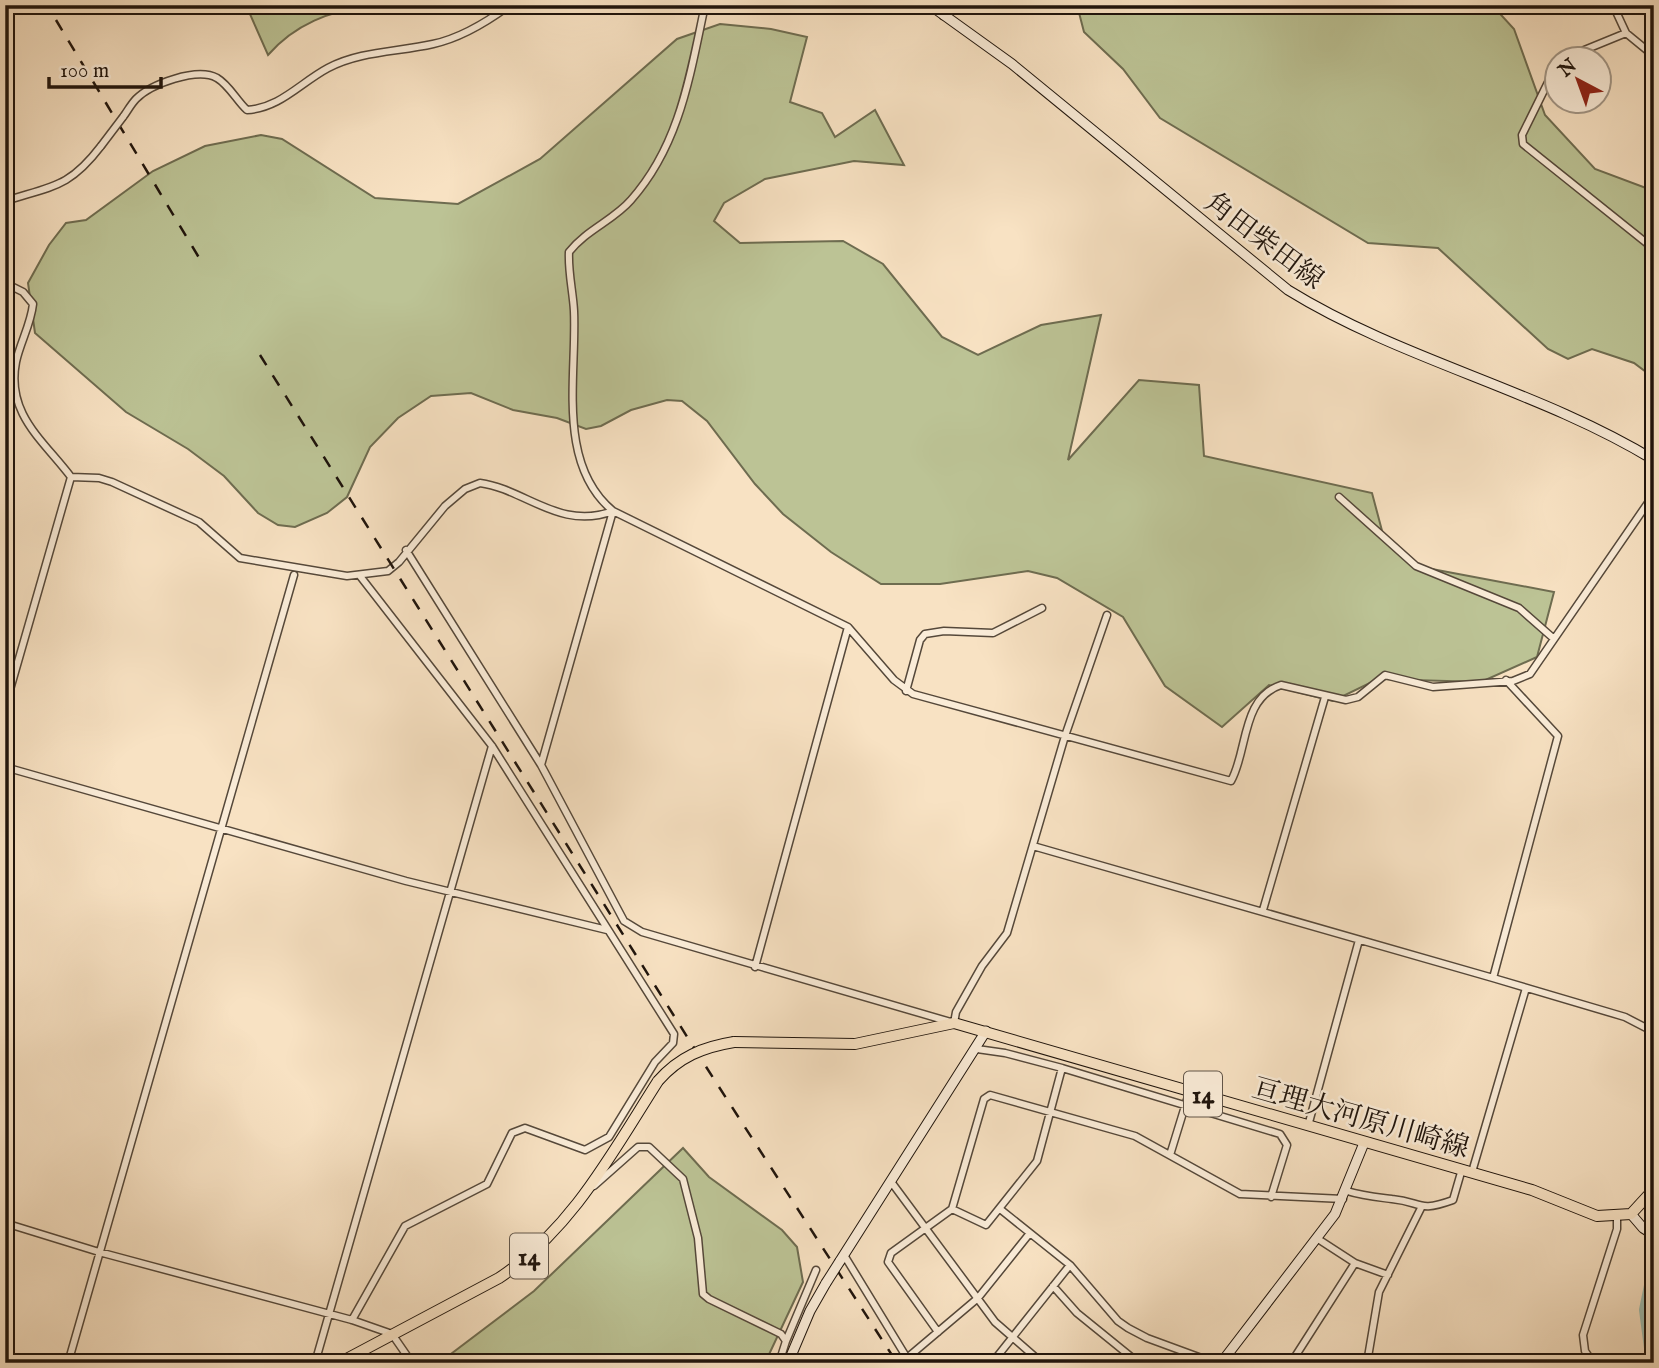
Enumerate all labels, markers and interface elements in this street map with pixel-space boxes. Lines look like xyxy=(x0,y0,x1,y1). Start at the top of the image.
scale bar xyxy=(49,46,161,90)
north arrow xyxy=(1544,46,1614,116)
text: N xyxy=(1553,54,1583,84)
text: 100 m xyxy=(60,58,109,85)
street label: 角田柴田線 xyxy=(1197,186,1330,298)
road number: 14 xyxy=(1184,1072,1222,1116)
street label: 亘理大河原川崎線 xyxy=(1248,1072,1473,1167)
road number: 14 xyxy=(510,1233,548,1278)

